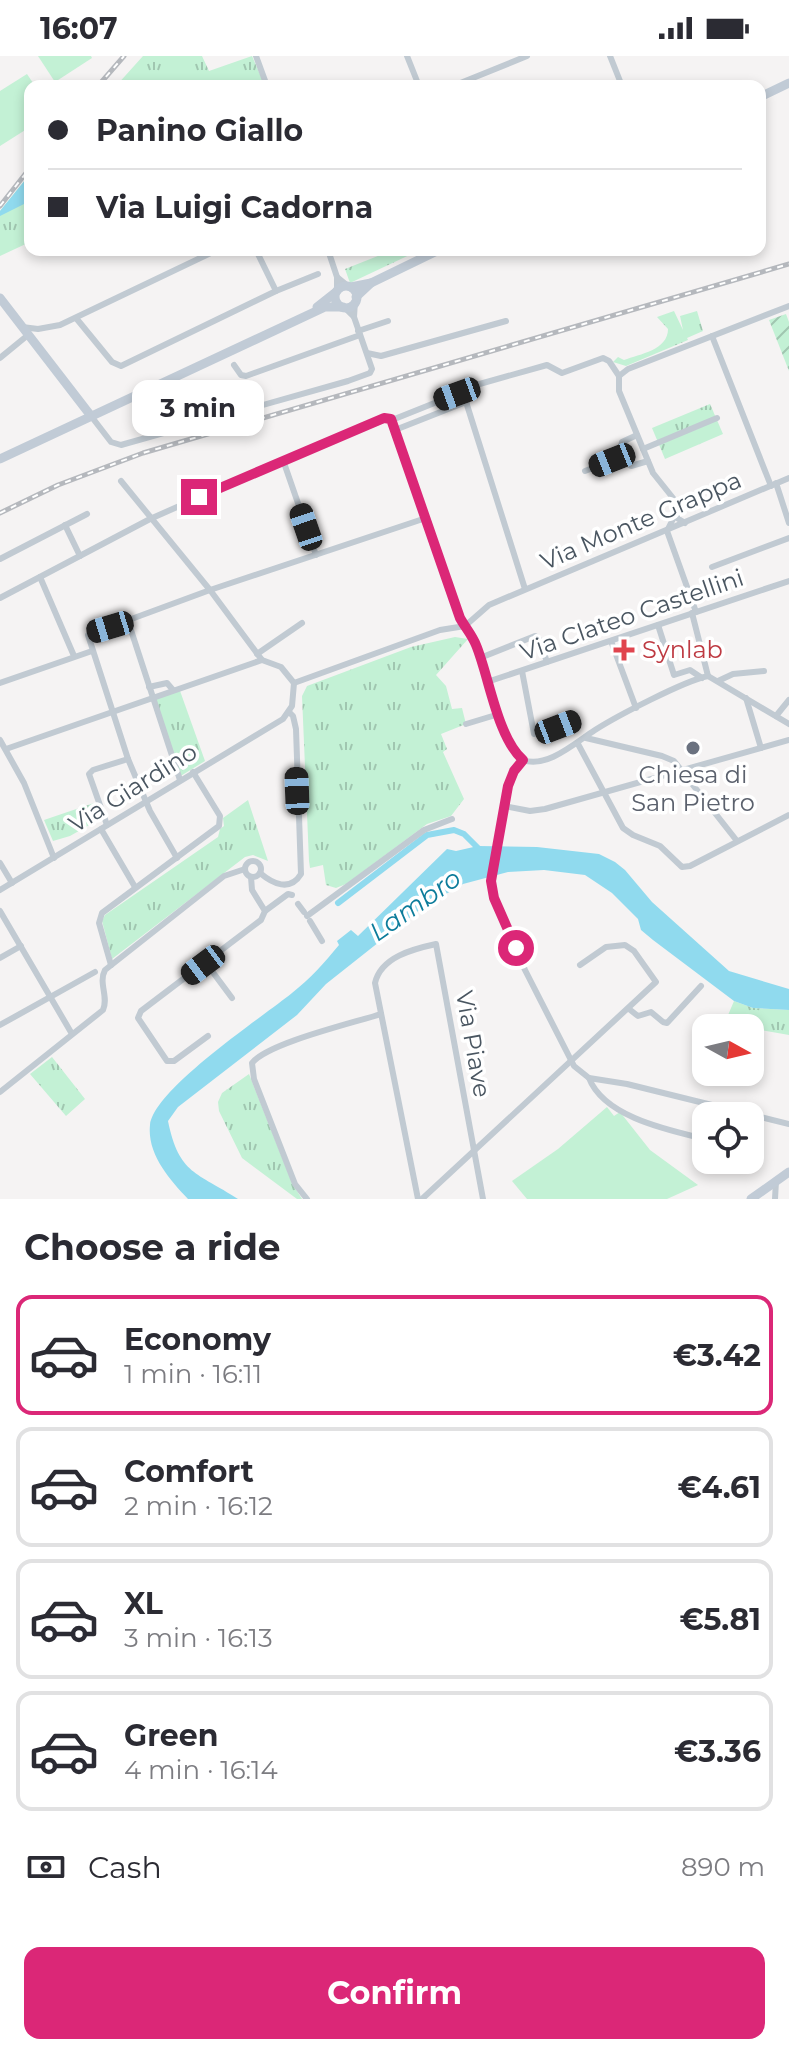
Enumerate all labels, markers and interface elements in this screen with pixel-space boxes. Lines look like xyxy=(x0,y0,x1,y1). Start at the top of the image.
text: 16:07 xyxy=(40,10,118,47)
text: Panino Giallo xyxy=(96,112,303,149)
text: Via Luigi Cadorna xyxy=(96,189,373,226)
car xyxy=(430,375,484,413)
callout: 3 min xyxy=(133,381,265,437)
text: 3 min xyxy=(160,392,236,424)
car xyxy=(585,440,639,480)
street label: Via Monte Grappa xyxy=(536,465,746,576)
route end xyxy=(181,479,217,515)
car xyxy=(287,500,325,554)
street label: Via Clateo Castellini xyxy=(516,563,747,666)
car xyxy=(84,609,136,645)
place label: Synlab xyxy=(642,635,723,664)
marker: Synlab xyxy=(613,639,635,661)
car xyxy=(531,707,585,747)
street label: Via Giardino xyxy=(63,737,202,838)
marker: Chiesa di San Pietro xyxy=(684,739,702,757)
place label: Chiesa di San Pietro xyxy=(631,760,755,817)
car xyxy=(284,767,310,815)
water label: Lambro xyxy=(363,862,467,948)
route start xyxy=(498,930,534,966)
car xyxy=(177,941,229,989)
street label: Via Piave xyxy=(450,988,497,1100)
north arrow xyxy=(692,1014,764,1086)
map controls xyxy=(692,1014,764,1174)
button: locate xyxy=(692,1102,764,1174)
text: Choose a ride xyxy=(24,1225,281,1269)
icon: car xyxy=(28,1319,100,1391)
text: Economy xyxy=(124,1321,271,1358)
text: €3.42 xyxy=(673,1337,761,1374)
text: 1 min · 16:11 xyxy=(124,1358,262,1390)
icon: car xyxy=(28,1451,100,1523)
text: Comfort xyxy=(124,1453,254,1490)
text: €4.61 xyxy=(677,1469,761,1506)
text: 2 min · 16:12 xyxy=(124,1490,273,1522)
icon: car xyxy=(28,1583,100,1655)
text: XL xyxy=(124,1585,163,1622)
text: €5.81 xyxy=(679,1601,761,1638)
text: 3 min · 16:13 xyxy=(124,1622,273,1654)
icon: car xyxy=(28,1715,100,1787)
text: Green xyxy=(124,1717,218,1754)
text: €3.36 xyxy=(674,1733,761,1770)
text: 4 min · 16:14 xyxy=(124,1754,278,1786)
icon: cash xyxy=(24,1845,68,1889)
text: Cash xyxy=(88,1849,162,1886)
text: 890 m xyxy=(681,1851,765,1883)
button: Confirm xyxy=(24,1947,765,2039)

